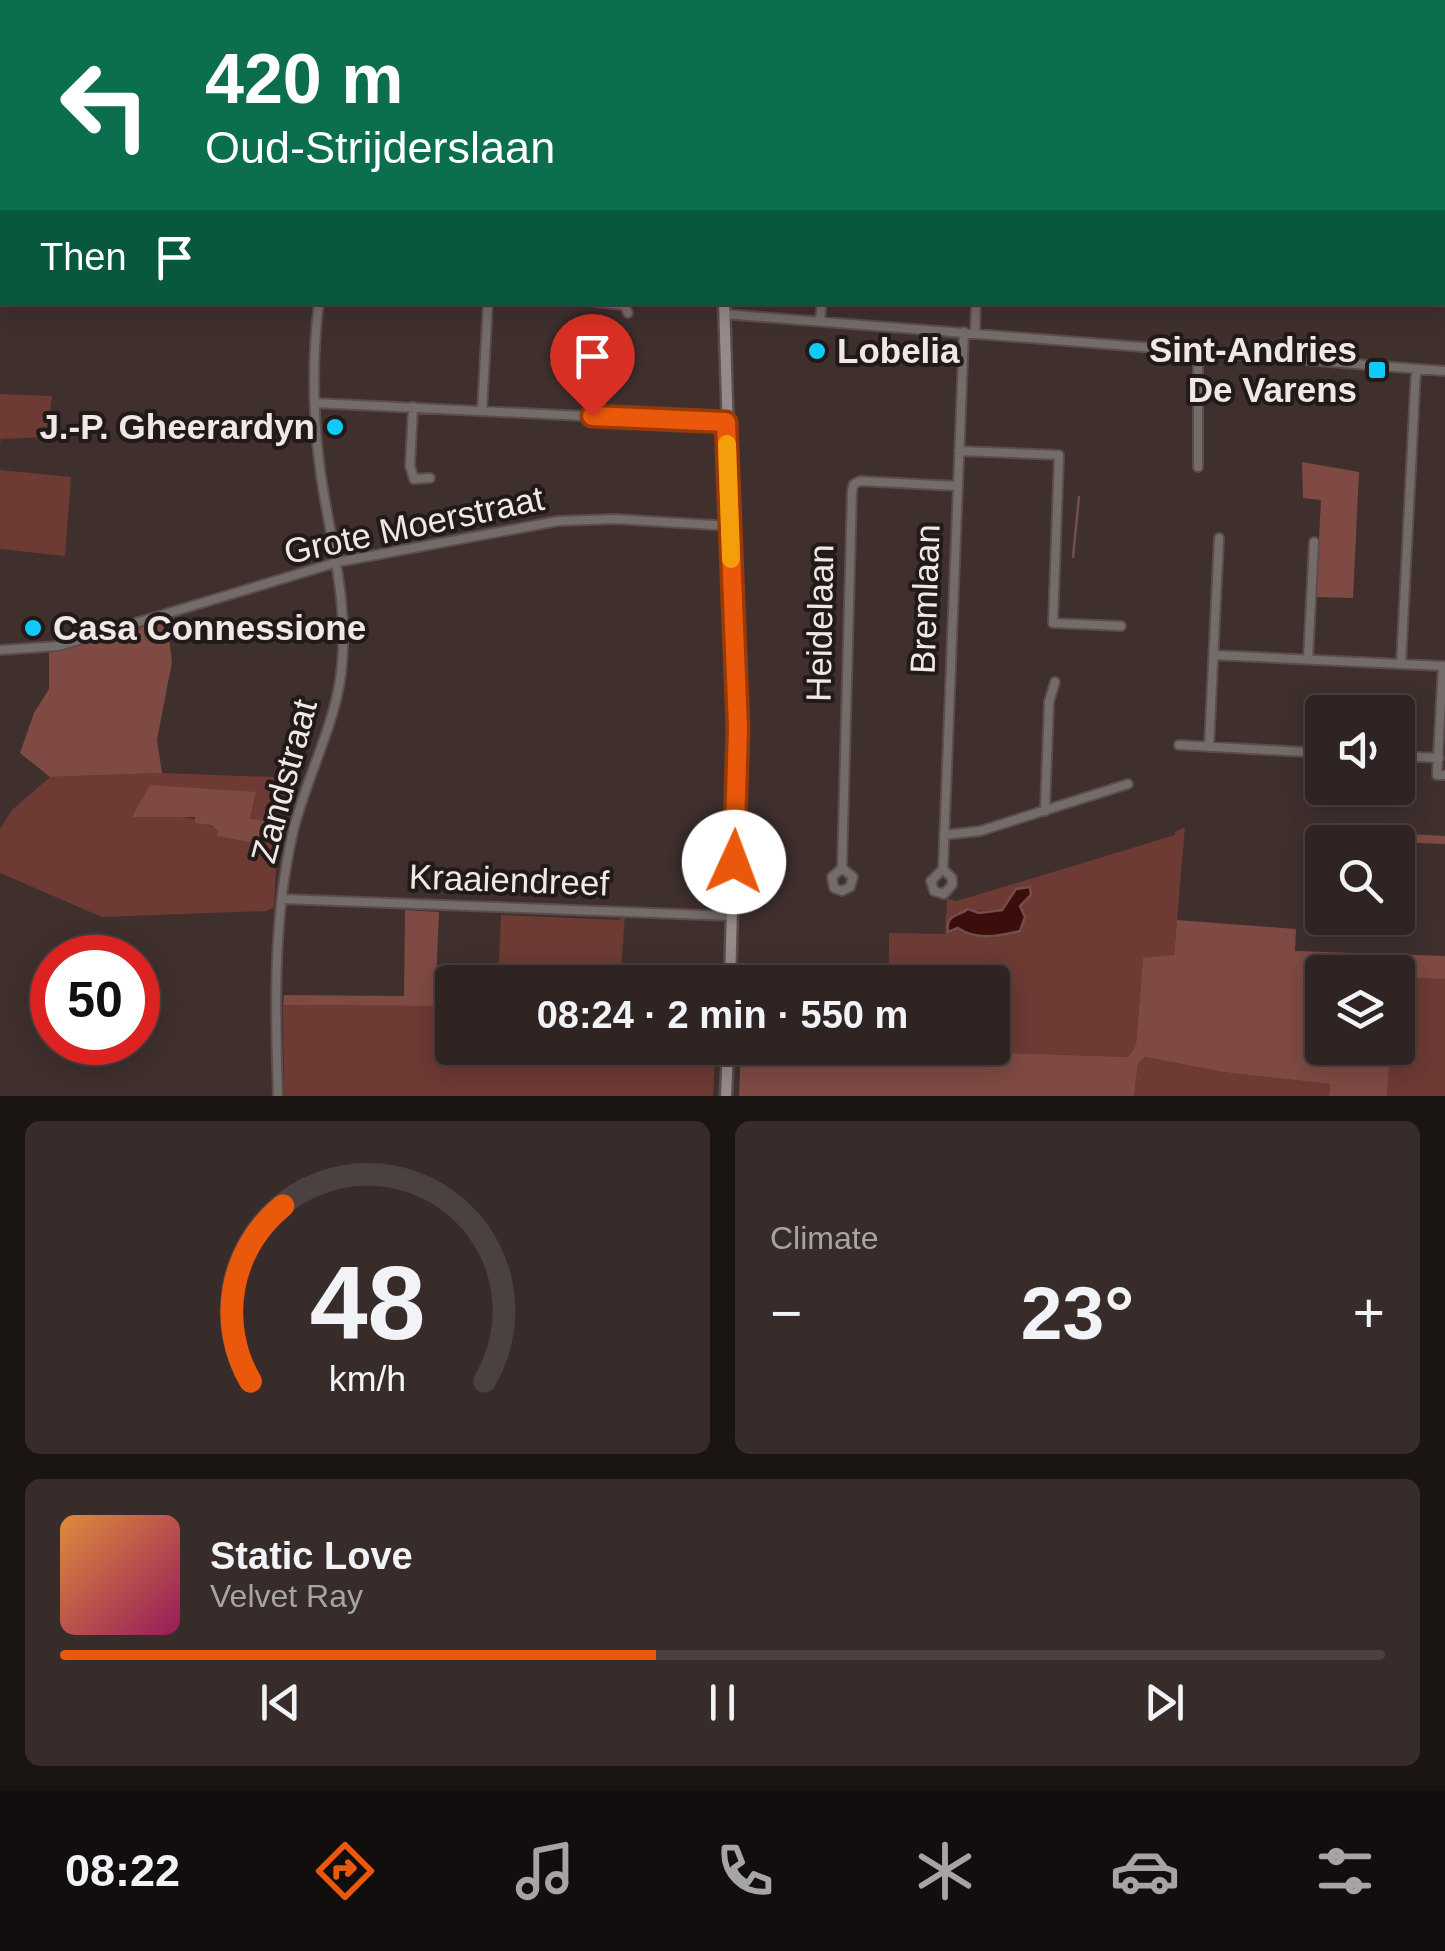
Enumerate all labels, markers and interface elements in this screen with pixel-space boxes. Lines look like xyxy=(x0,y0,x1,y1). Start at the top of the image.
icon: left xyxy=(40,40,170,170)
text: 420 m xyxy=(205,40,403,118)
text: Oud-Strijderslaan xyxy=(205,122,555,173)
icon: arrive xyxy=(147,230,202,285)
text: Then xyxy=(40,236,127,278)
pin xyxy=(550,314,635,417)
icon: arrive xyxy=(565,329,620,384)
place label: Sint-Andries De Varens xyxy=(1149,330,1357,409)
place label: Lobelia xyxy=(837,331,960,370)
marker: Lobelia xyxy=(806,340,828,362)
marker: Sint-Andries De Varens xyxy=(1366,359,1388,381)
place label: J.-P. Gheerardyn xyxy=(39,407,315,446)
marker: J.-P. Gheerardyn xyxy=(324,416,346,438)
street label: Grote Moerstraat xyxy=(280,478,548,571)
street label: Bremlaan xyxy=(902,523,947,675)
street label: Heidelaan xyxy=(799,544,840,702)
place label: Casa Connessione xyxy=(53,608,366,647)
marker: Casa Connessione xyxy=(22,617,44,639)
street label: Zandstraat xyxy=(243,695,324,867)
map controls xyxy=(1305,695,1415,1065)
button: sound xyxy=(1305,695,1415,805)
position arrow xyxy=(682,810,786,914)
button: search xyxy=(1305,825,1415,935)
street label: Kraaiendreef xyxy=(408,857,610,902)
speed limit sign: 50 xyxy=(30,935,160,1065)
button: layers xyxy=(1305,955,1415,1065)
text: 08:24 · 2 min · 550 m xyxy=(537,994,908,1036)
text: Climate xyxy=(770,1220,878,1256)
text: 48 xyxy=(310,1245,425,1361)
text: 23° xyxy=(1021,1271,1134,1355)
text: − xyxy=(770,1282,802,1344)
text: + xyxy=(1353,1282,1385,1344)
text: km/h xyxy=(329,1359,406,1399)
text: Static Love xyxy=(210,1535,413,1577)
text: Velvet Ray xyxy=(210,1578,363,1614)
icon: previous xyxy=(253,1675,308,1730)
icon: pause xyxy=(695,1675,750,1730)
icon: next xyxy=(1137,1675,1192,1730)
icon: directions xyxy=(310,1836,380,1906)
icon: music xyxy=(510,1836,580,1906)
icon: phone xyxy=(710,1836,780,1906)
icon: climate xyxy=(910,1836,980,1906)
icon: car xyxy=(1110,1836,1180,1906)
icon: filters xyxy=(1310,1836,1380,1906)
text: 08:22 xyxy=(65,1845,180,1896)

